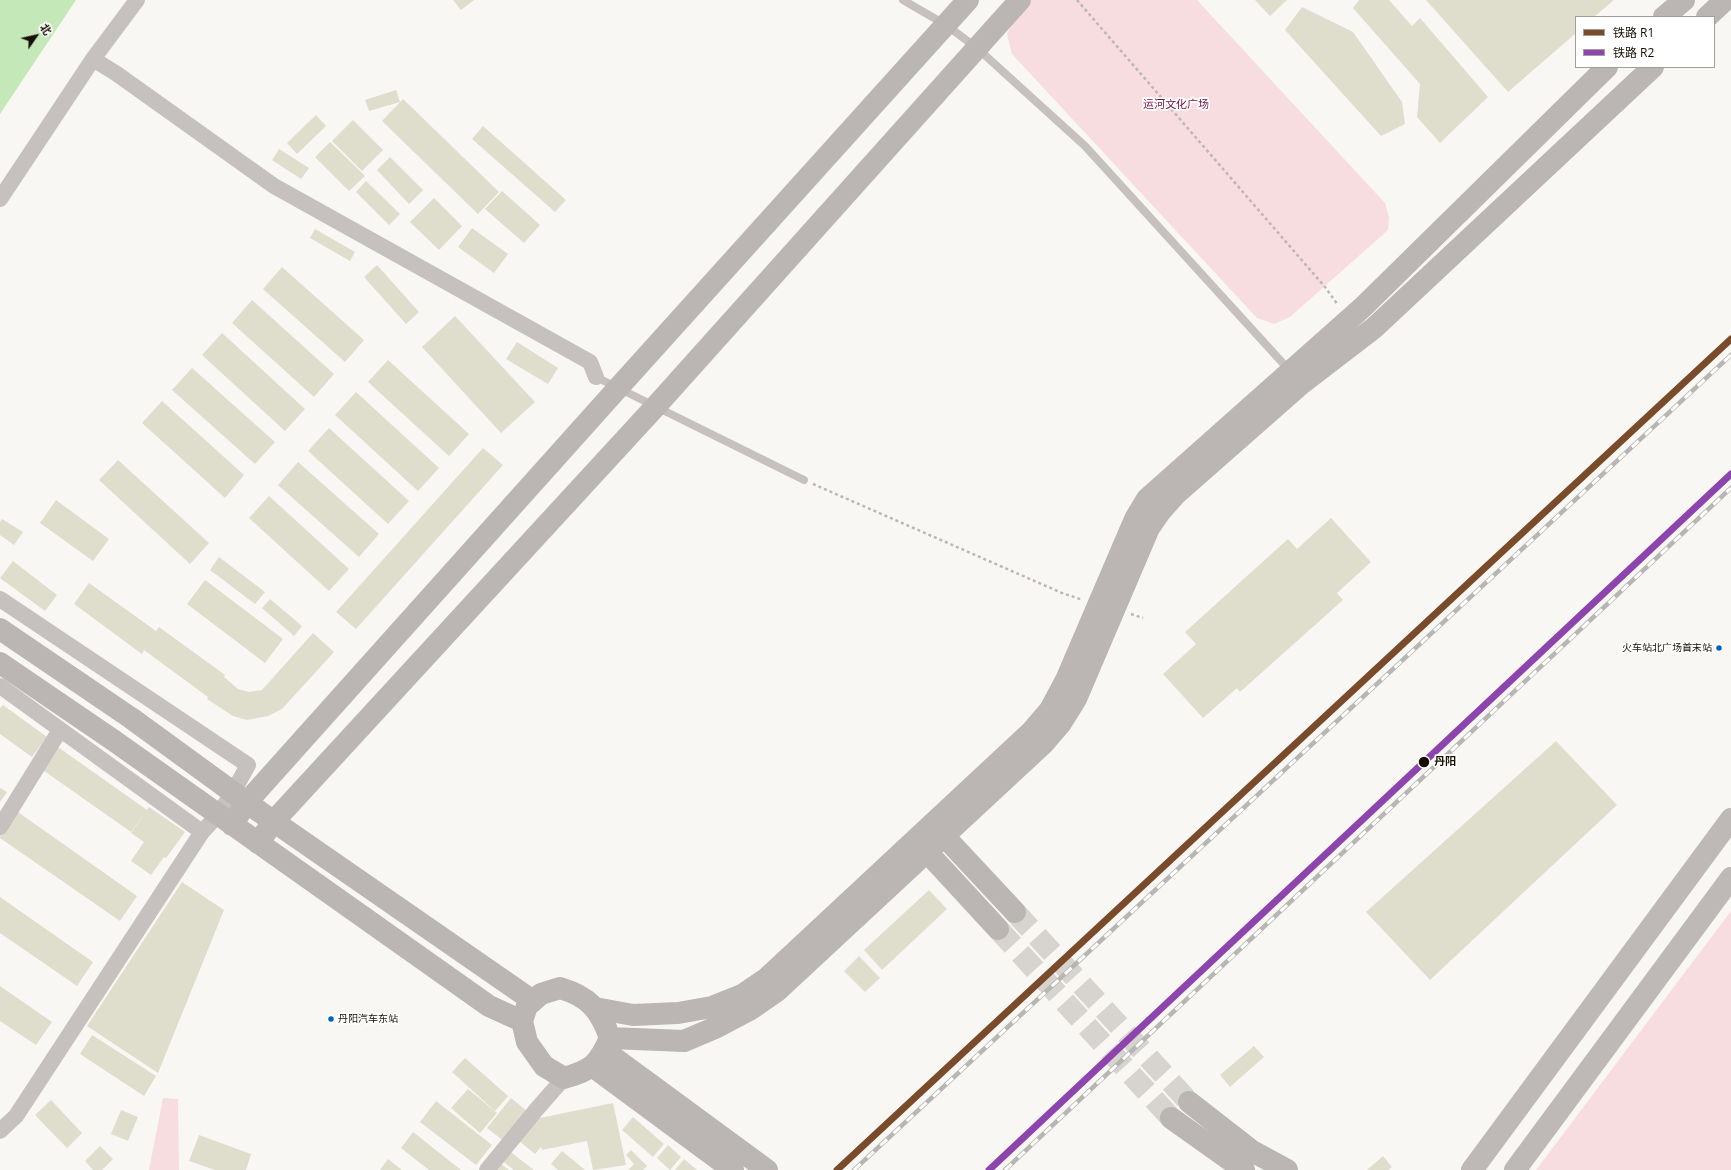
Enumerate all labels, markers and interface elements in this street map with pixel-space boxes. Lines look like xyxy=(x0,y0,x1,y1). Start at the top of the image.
north arrow xyxy=(16,16,56,56)
legend xyxy=(1575,16,1715,68)
text: 北 xyxy=(37,20,56,38)
text: 铁路 R1 xyxy=(1613,24,1654,41)
text: 铁路 R2 xyxy=(1613,44,1654,61)
park label: 运河文化广场 xyxy=(1143,98,1209,112)
place label: 火车站北广场首末站 xyxy=(1622,642,1712,654)
marker: 火车站北广场首末站 xyxy=(1714,643,1724,653)
marker: 丹阳 xyxy=(1417,755,1431,769)
place label: 丹阳 xyxy=(1434,755,1456,769)
place label: 丹阳汽车东站 xyxy=(338,1013,398,1025)
marker: 丹阳汽车东站 xyxy=(326,1014,336,1024)

